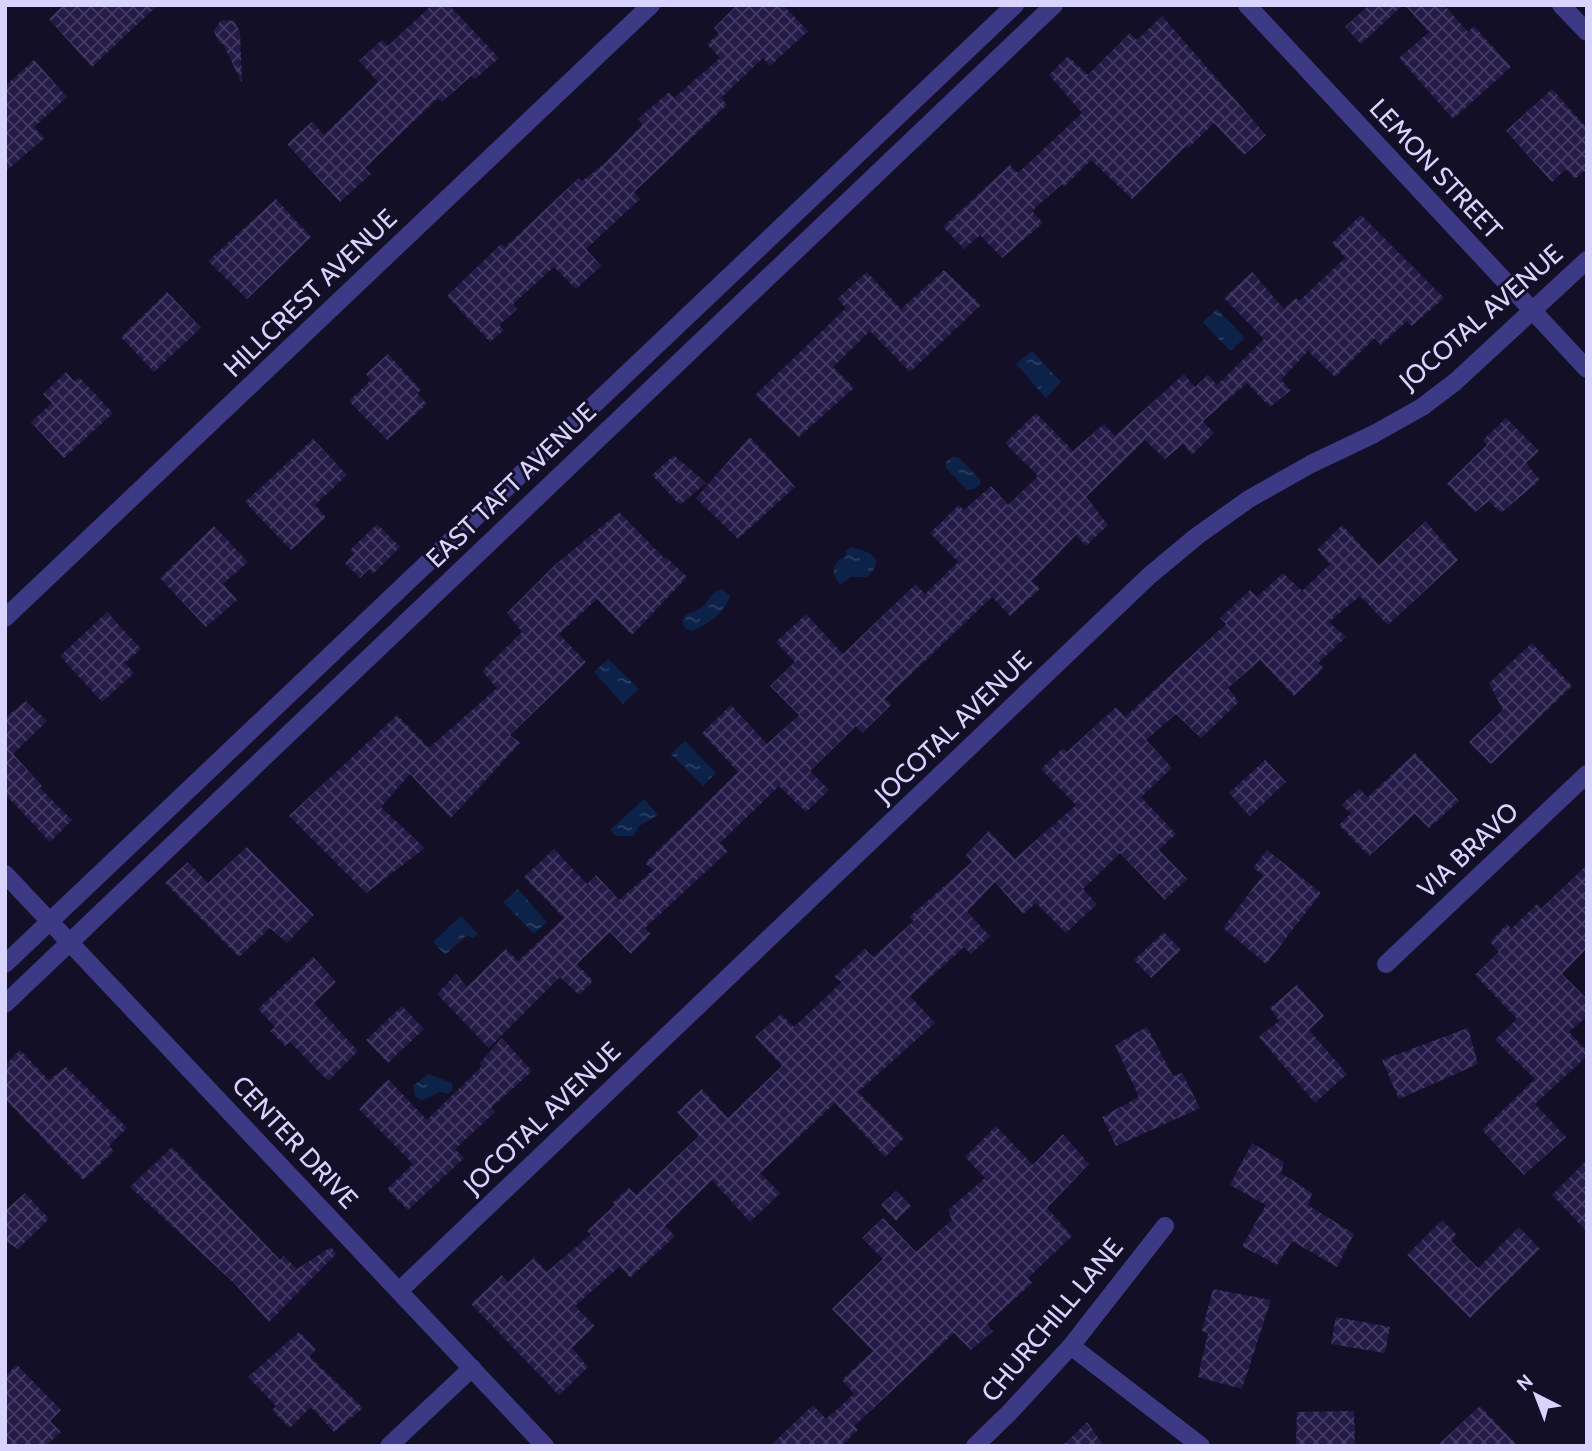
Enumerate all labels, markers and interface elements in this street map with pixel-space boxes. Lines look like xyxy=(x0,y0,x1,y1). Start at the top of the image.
street label: LEMON STREET xyxy=(1363,92,1509,246)
street label: HILLCREST AVENUE xyxy=(217,202,403,384)
street label: JOCOTAL AVENUE xyxy=(1392,237,1569,397)
street label: EAST TAFT AVENUE xyxy=(419,396,603,574)
street label: JOCOTAL AVENUE xyxy=(867,644,1038,811)
street label: VIA BRAVO xyxy=(1411,795,1525,905)
street label: JOCOTAL AVENUE xyxy=(456,1035,627,1202)
street label: CENTER DRIVE xyxy=(225,1069,365,1215)
street label: CHURCHILL LANE xyxy=(974,1232,1130,1408)
north arrow xyxy=(1501,1360,1571,1430)
text: N xyxy=(1512,1370,1538,1396)

